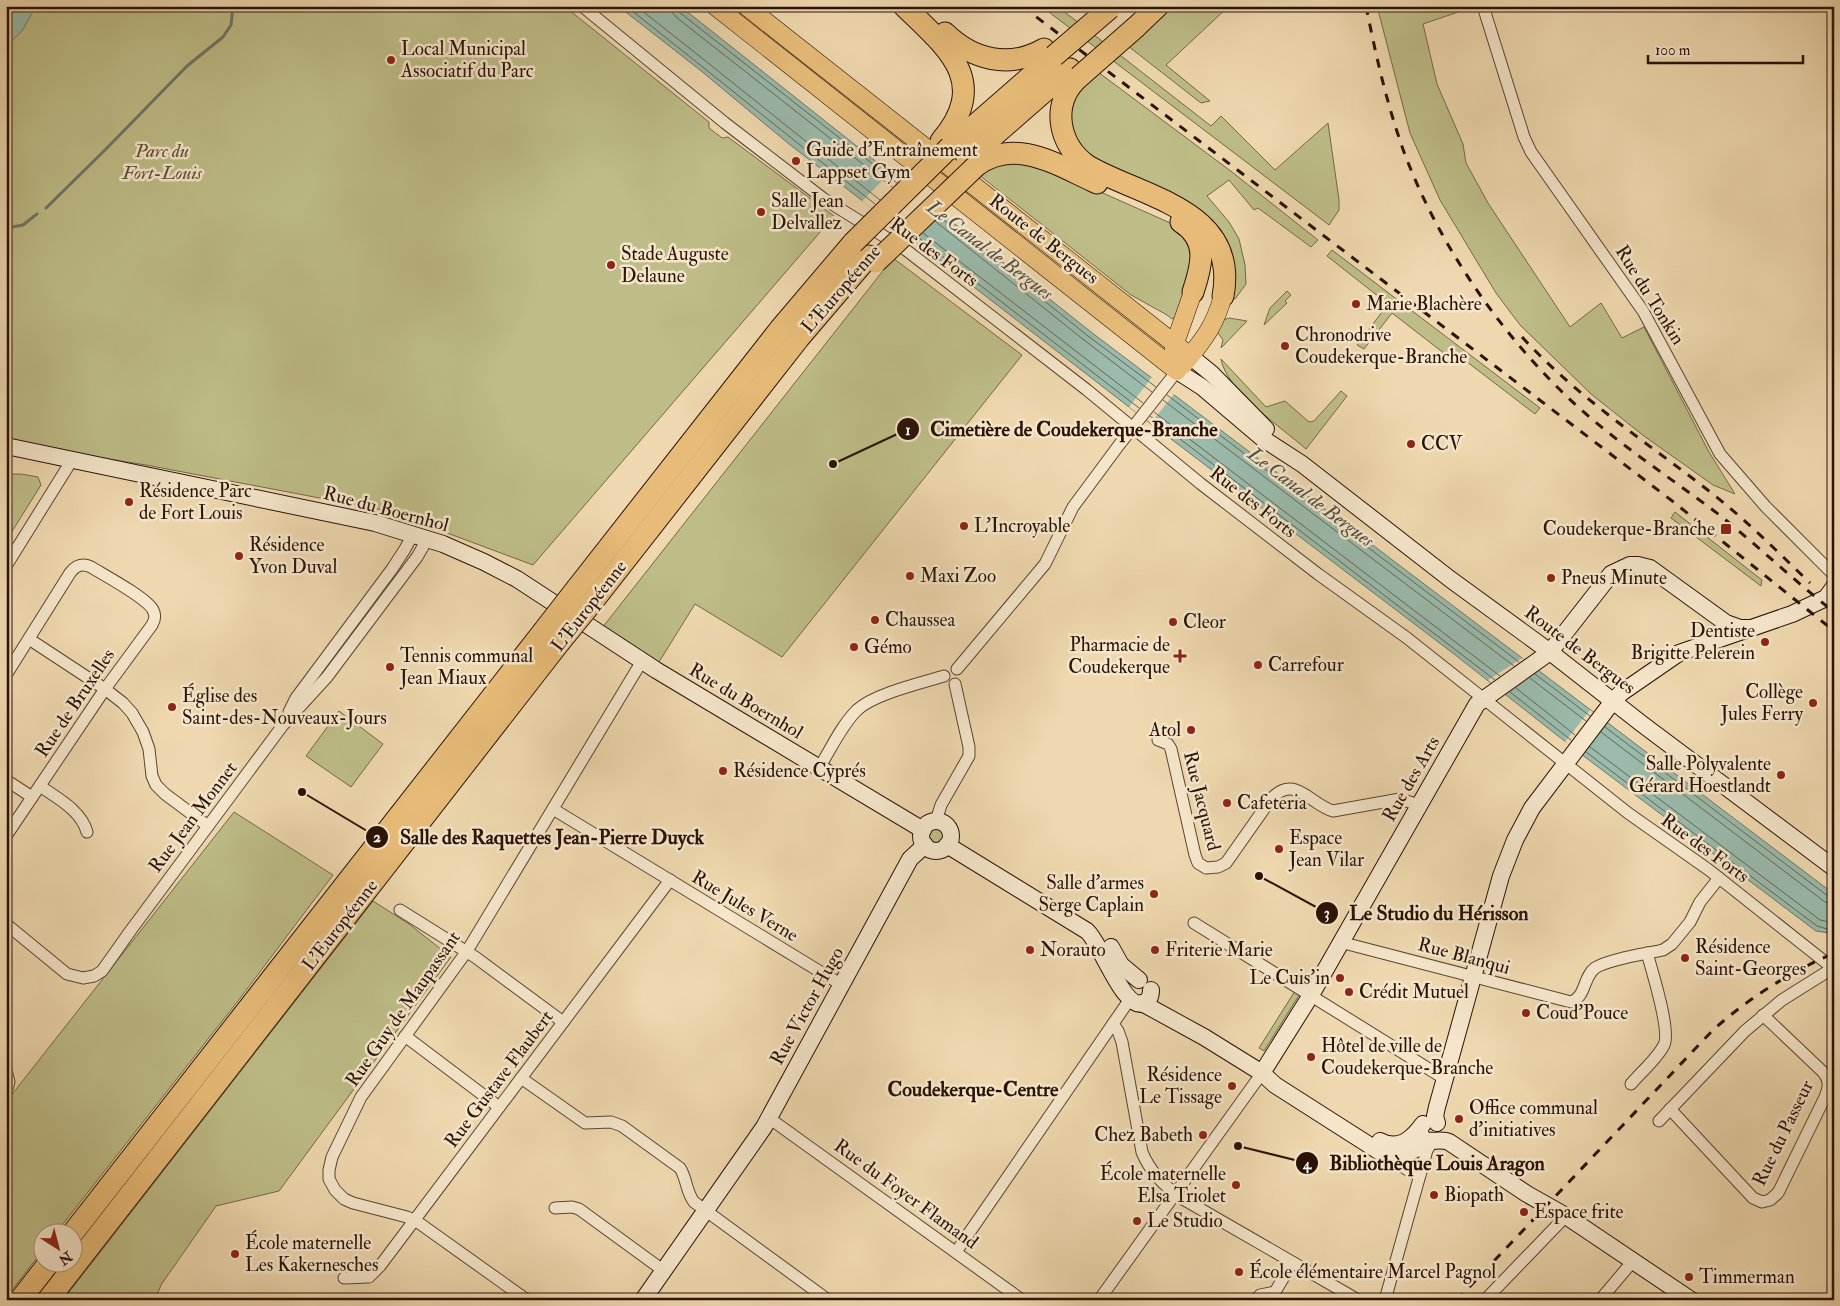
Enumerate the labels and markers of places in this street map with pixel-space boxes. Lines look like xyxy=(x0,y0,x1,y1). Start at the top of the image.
place label: Local Municipal Associatif du Parc xyxy=(400,37,534,83)
marker: Local Municipal Associatif du Parc xyxy=(385,54,397,66)
place label: Guide d'Entraînement Lappset Gym xyxy=(806,138,978,185)
marker: Guide d'Entraînement Lappset Gym xyxy=(790,155,802,167)
place label: Salle Jean Delvallez xyxy=(771,189,844,235)
marker: Salle Jean Delvallez xyxy=(755,206,767,218)
place label: Stade Auguste Delaune xyxy=(621,242,729,288)
marker: Stade Auguste Delaune xyxy=(605,259,617,271)
place label: Marie Blachère xyxy=(1366,292,1482,316)
marker: Marie Blachère xyxy=(1350,298,1362,310)
place label: Chronodrive Coudekerque-Branche xyxy=(1295,323,1467,369)
marker: Chronodrive Coudekerque-Branche xyxy=(1279,340,1291,352)
callout: Cimetière de Coudekerque-Branche xyxy=(896,412,1228,447)
place label: CCV xyxy=(1421,432,1463,456)
marker: CCV xyxy=(1405,438,1417,450)
place label: Résidence Parc de Fort Louis xyxy=(139,479,252,525)
marker: Résidence Parc de Fort Louis xyxy=(123,496,135,508)
place label: L'Incroyable xyxy=(974,514,1070,538)
place label: Coudekerque-Branche xyxy=(1543,517,1715,541)
marker: L'Incroyable xyxy=(958,520,970,532)
marker: Coudekerque-Branche xyxy=(1719,522,1733,536)
place label: Résidence Yvon Duval xyxy=(249,533,337,579)
marker: Résidence Yvon Duval xyxy=(233,550,245,562)
place label: Maxi Zoo xyxy=(920,564,996,588)
place label: Pneus Minute xyxy=(1561,566,1667,590)
marker: Maxi Zoo xyxy=(904,570,916,582)
marker: Pneus Minute xyxy=(1545,572,1557,584)
place label: Chaussea xyxy=(885,608,955,632)
place label: Cleor xyxy=(1183,610,1226,634)
marker: Chaussea xyxy=(869,614,881,626)
marker: Cleor xyxy=(1167,616,1179,628)
place label: Dentiste Brigitte Pelerein xyxy=(1631,619,1755,665)
place label: Pharmacie de Coudekerque xyxy=(1068,633,1170,679)
place label: Gémo xyxy=(864,635,912,659)
marker: Dentiste Brigitte Pelerein xyxy=(1759,636,1771,648)
marker: Gémo xyxy=(848,641,860,653)
place label: Tennis communal Jean Miaux xyxy=(399,644,533,690)
marker: Pharmacie de Coudekerque xyxy=(1174,650,1186,662)
place label: Carrefour xyxy=(1268,653,1344,677)
marker: Carrefour xyxy=(1252,659,1264,671)
marker: Tennis communal Jean Miaux xyxy=(384,661,396,673)
place label: Collège Jules Ferry xyxy=(1720,680,1804,726)
place label: Église des Saint-des-Nouveaux-Jours xyxy=(182,682,387,730)
marker: Collège Jules Ferry xyxy=(1807,697,1819,709)
marker: Église des Saint-des-Nouveaux-Jours xyxy=(166,701,178,713)
place label: Atol xyxy=(1148,718,1181,742)
marker: Atol xyxy=(1185,724,1197,736)
place label: Salle Polyvalente Gérard Hoestlandt xyxy=(1629,752,1771,798)
place label: Résidence Cyprés xyxy=(733,759,866,784)
marker: Résidence Cyprés xyxy=(717,765,729,777)
marker: Salle Polyvalente Gérard Hoestlandt xyxy=(1775,769,1787,781)
place label: Cafeteria xyxy=(1237,791,1307,815)
marker: Cafeteria xyxy=(1221,797,1233,809)
callout: Salle des Raquettes Jean-Pierre Duyck xyxy=(365,819,714,854)
place label: Espace Jean Vilar xyxy=(1288,826,1364,872)
marker: Espace Jean Vilar xyxy=(1273,843,1285,855)
place label: Salle d'armes Serge Caplain xyxy=(1039,871,1144,918)
marker: Salle d'armes Serge Caplain xyxy=(1148,888,1160,900)
callout: Le Studio du Hérisson xyxy=(1315,895,1539,930)
place label: Résidence Saint-Georges xyxy=(1695,935,1806,981)
place label: Norauto xyxy=(1040,938,1106,962)
place label: Friterie Marie xyxy=(1165,938,1273,962)
marker: Norauto xyxy=(1024,944,1036,956)
marker: Friterie Marie xyxy=(1149,944,1161,956)
marker: Résidence Saint-Georges xyxy=(1679,952,1691,964)
place label: Le Cuis'in xyxy=(1249,966,1330,990)
marker: Le Cuis'in xyxy=(1334,972,1346,984)
place label: Crédit Mutuel xyxy=(1359,980,1469,1004)
marker: Crédit Mutuel xyxy=(1343,986,1355,998)
place label: Coud'Pouce xyxy=(1536,1001,1628,1025)
marker: Coud'Pouce xyxy=(1520,1007,1532,1019)
place label: Hôtel de ville de Coudekerque-Branche xyxy=(1321,1034,1493,1080)
marker: Hôtel de ville de Coudekerque-Branche xyxy=(1305,1051,1317,1063)
place label: Résidence Le Tissage xyxy=(1139,1063,1222,1109)
marker: Résidence Le Tissage xyxy=(1226,1080,1238,1092)
place label: Office communal d'initiatives xyxy=(1469,1096,1598,1142)
marker: Office communal d'initiatives xyxy=(1453,1113,1465,1125)
place label: Chez Babeth xyxy=(1094,1123,1193,1147)
marker: Chez Babeth xyxy=(1197,1129,1209,1141)
callout: Bibliothèque Louis Aragon xyxy=(1294,1146,1555,1181)
place label: École maternelle Elsa Triolet xyxy=(1100,1160,1226,1208)
marker: École maternelle Elsa Triolet xyxy=(1230,1179,1242,1191)
place label: Biopath xyxy=(1444,1183,1504,1208)
marker: Biopath xyxy=(1428,1189,1440,1201)
place label: Espace frite xyxy=(1534,1200,1624,1225)
marker: Espace frite xyxy=(1518,1206,1530,1218)
place label: Le Studio xyxy=(1147,1209,1223,1233)
marker: Le Studio xyxy=(1131,1215,1143,1227)
place label: École maternelle Les Kakernesches xyxy=(245,1229,378,1277)
marker: École maternelle Les Kakernesches xyxy=(229,1248,241,1260)
place label: École élémentaire Marcel Pagnol xyxy=(1249,1258,1496,1284)
place label: Timmerman xyxy=(1699,1265,1795,1289)
marker: École élémentaire Marcel Pagnol xyxy=(1233,1266,1245,1278)
marker: Timmerman xyxy=(1683,1271,1695,1283)

